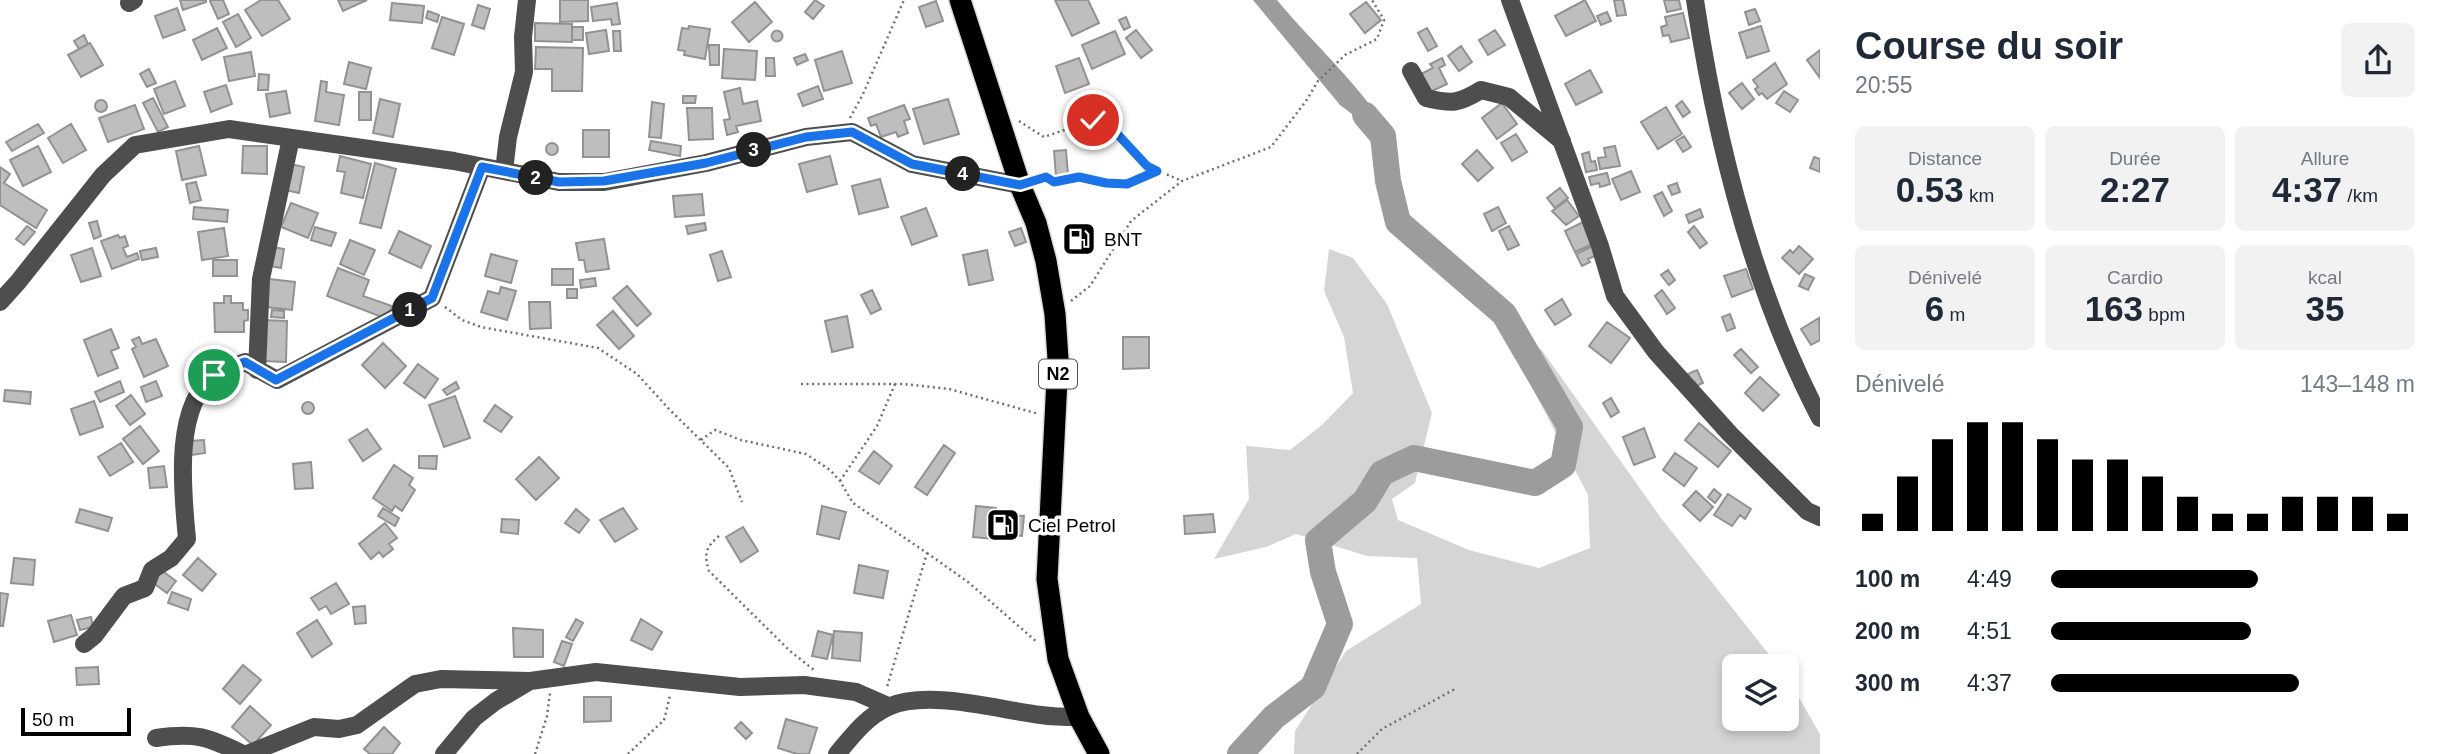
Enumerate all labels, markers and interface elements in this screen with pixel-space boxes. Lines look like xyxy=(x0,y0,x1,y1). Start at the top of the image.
button: share xyxy=(2341,23,2415,97)
text: Course du soir xyxy=(1855,25,2123,67)
text: 20:55 xyxy=(1855,72,1913,98)
pin xyxy=(1063,90,1123,150)
icon: check xyxy=(1074,101,1112,139)
pin: 3 xyxy=(736,132,772,168)
text: 3 xyxy=(748,139,759,160)
text: Distance xyxy=(1908,148,1982,169)
text: Durée xyxy=(2109,148,2161,169)
text: Allure xyxy=(2301,148,2349,169)
pin: 4 xyxy=(946,156,981,192)
pin: 2 xyxy=(518,160,554,196)
text: 4 xyxy=(957,163,968,184)
text: 2 xyxy=(530,167,541,188)
text: 0.53 xyxy=(1896,170,1964,209)
text: 2:27 xyxy=(2100,170,2170,209)
text: 4:37 xyxy=(2272,170,2342,209)
text: km xyxy=(1964,185,1994,206)
text: /km xyxy=(2342,185,2378,206)
fuel station icon: BNT xyxy=(1060,220,1098,258)
place label: BNT xyxy=(1104,229,1142,250)
text: Dénivelé xyxy=(1908,267,1982,288)
text: Cardio xyxy=(2107,267,2163,288)
text: kcal xyxy=(2308,267,2342,288)
text: 6 xyxy=(1925,289,1944,328)
text: 163 xyxy=(2085,289,2143,328)
text: 35 xyxy=(2306,289,2344,328)
pin: 1 xyxy=(392,292,428,328)
text: 1 xyxy=(404,299,415,320)
text: m xyxy=(1944,304,1965,325)
text: bpm xyxy=(2143,304,2185,325)
pin xyxy=(184,345,244,405)
icon: arrive xyxy=(195,356,233,394)
road number: N2 xyxy=(1039,360,1077,388)
text: Dénivelé xyxy=(1855,371,1945,397)
text: 143–148 m xyxy=(2300,371,2415,397)
fuel station icon: Ciel Petrol xyxy=(984,506,1022,544)
place label: Ciel Petrol xyxy=(1028,515,1116,536)
text: 100 m xyxy=(1855,566,1920,592)
text: 4:49 xyxy=(1967,566,2012,592)
text: 200 m xyxy=(1855,618,1920,644)
text: 4:51 xyxy=(1967,618,2012,644)
map controls xyxy=(1722,654,1799,731)
button: layers xyxy=(1722,654,1799,731)
text: 300 m xyxy=(1855,670,1920,696)
text: 4:37 xyxy=(1967,670,2012,696)
scale bar xyxy=(21,705,131,737)
text: 50 m xyxy=(32,709,74,730)

